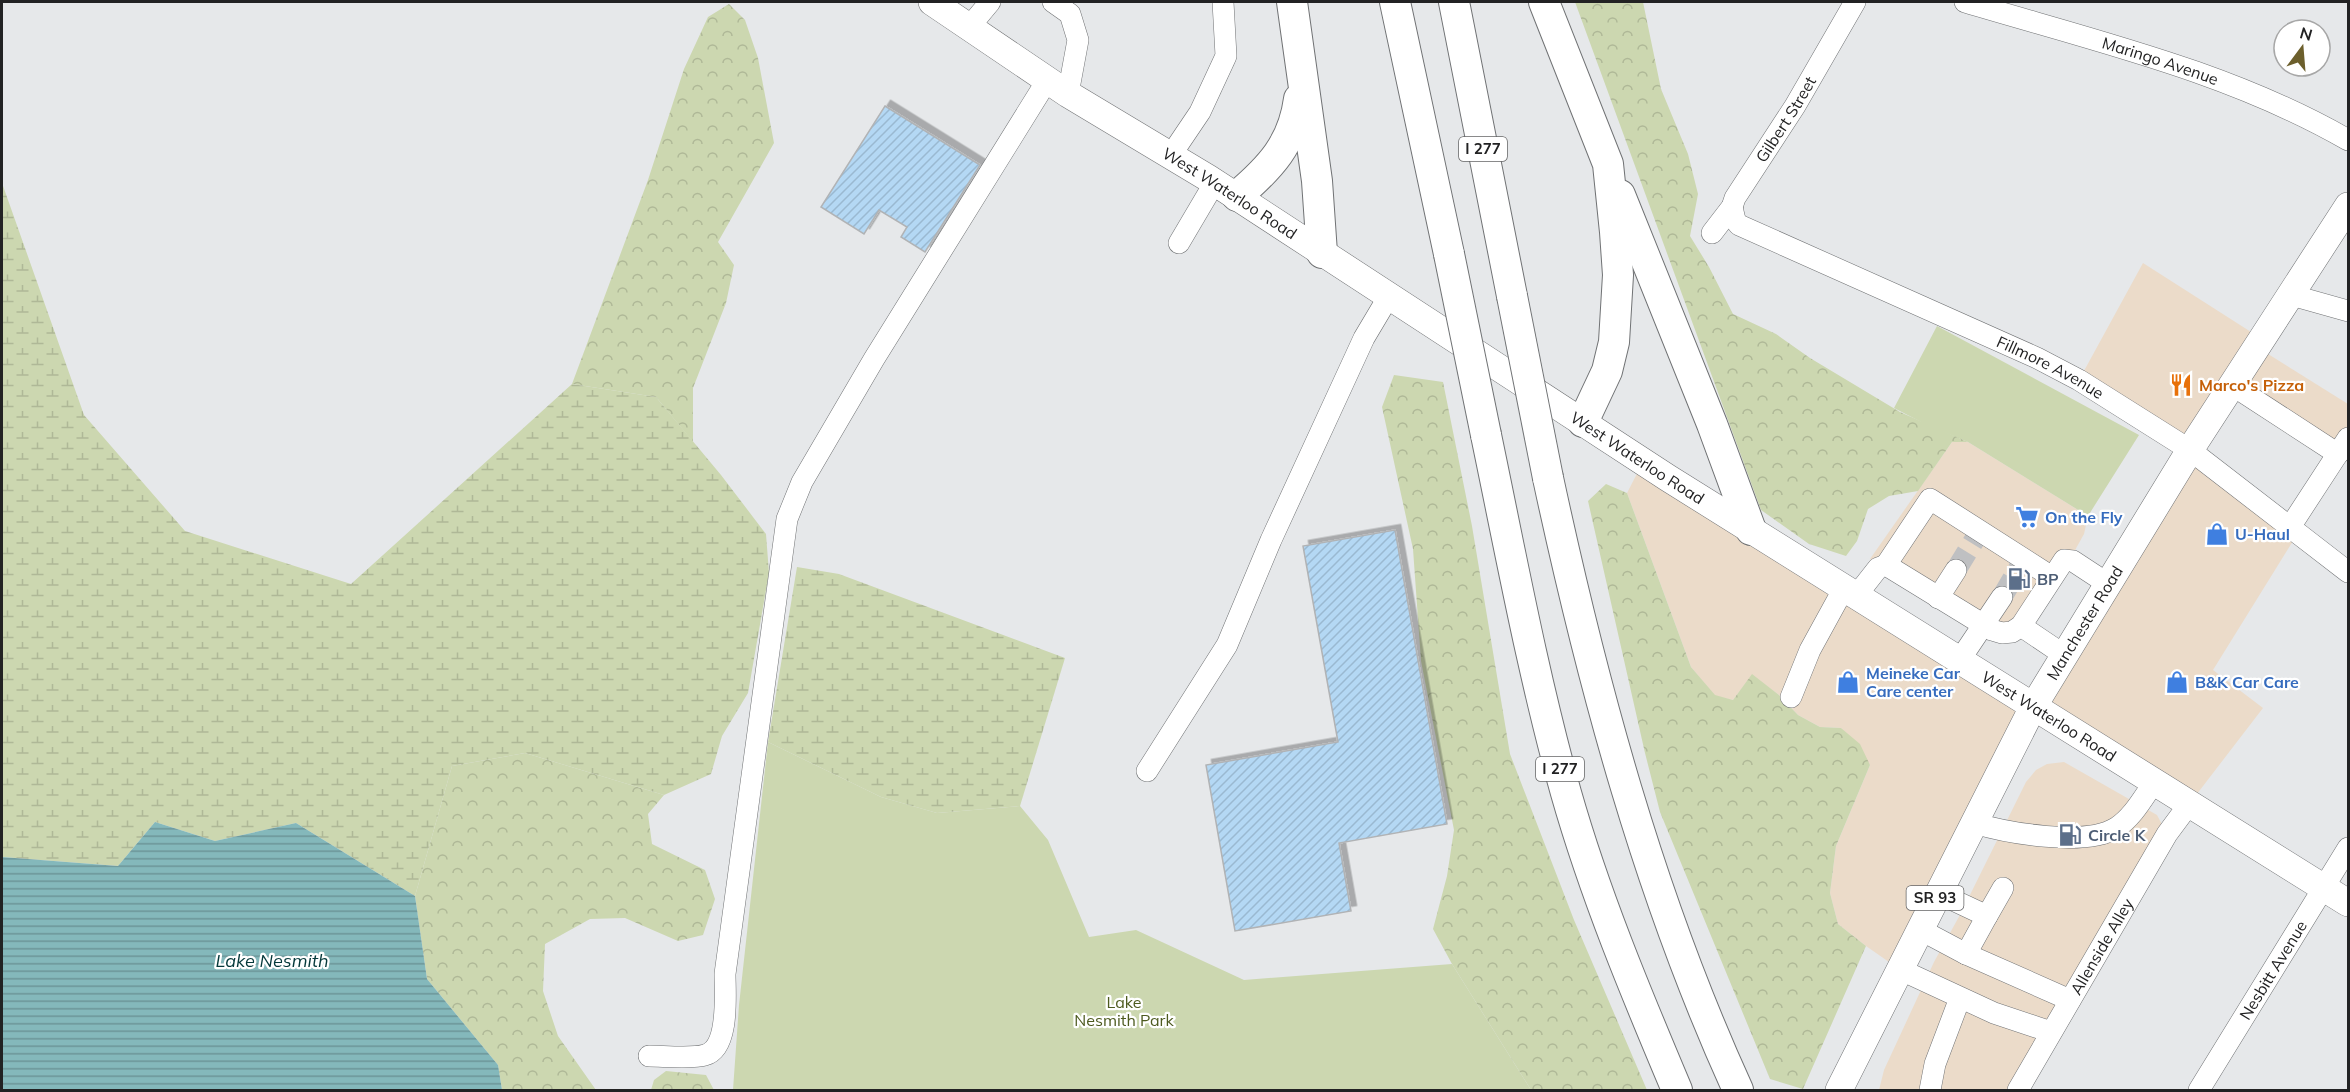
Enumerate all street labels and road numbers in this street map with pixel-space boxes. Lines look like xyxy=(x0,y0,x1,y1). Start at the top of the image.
street label: Maringo Avenue xyxy=(2100,32,2221,89)
street label: Gilbert Street xyxy=(1751,72,1820,166)
road number: I 277 xyxy=(1459,137,1507,161)
street label: West Waterloo Road xyxy=(1159,143,1301,243)
street label: Fillmore Avenue xyxy=(1994,331,2108,403)
street label: West Waterloo Road xyxy=(1567,407,1708,508)
street label: Manchester Road xyxy=(2042,562,2127,684)
street label: West Waterloo Road xyxy=(1978,667,2120,766)
road number: I 277 xyxy=(1536,757,1584,781)
road number: SR 93 xyxy=(1906,886,1964,910)
street label: Allenside Alley xyxy=(2066,894,2138,998)
street label: Nesbitt Avenue xyxy=(2235,917,2311,1023)

